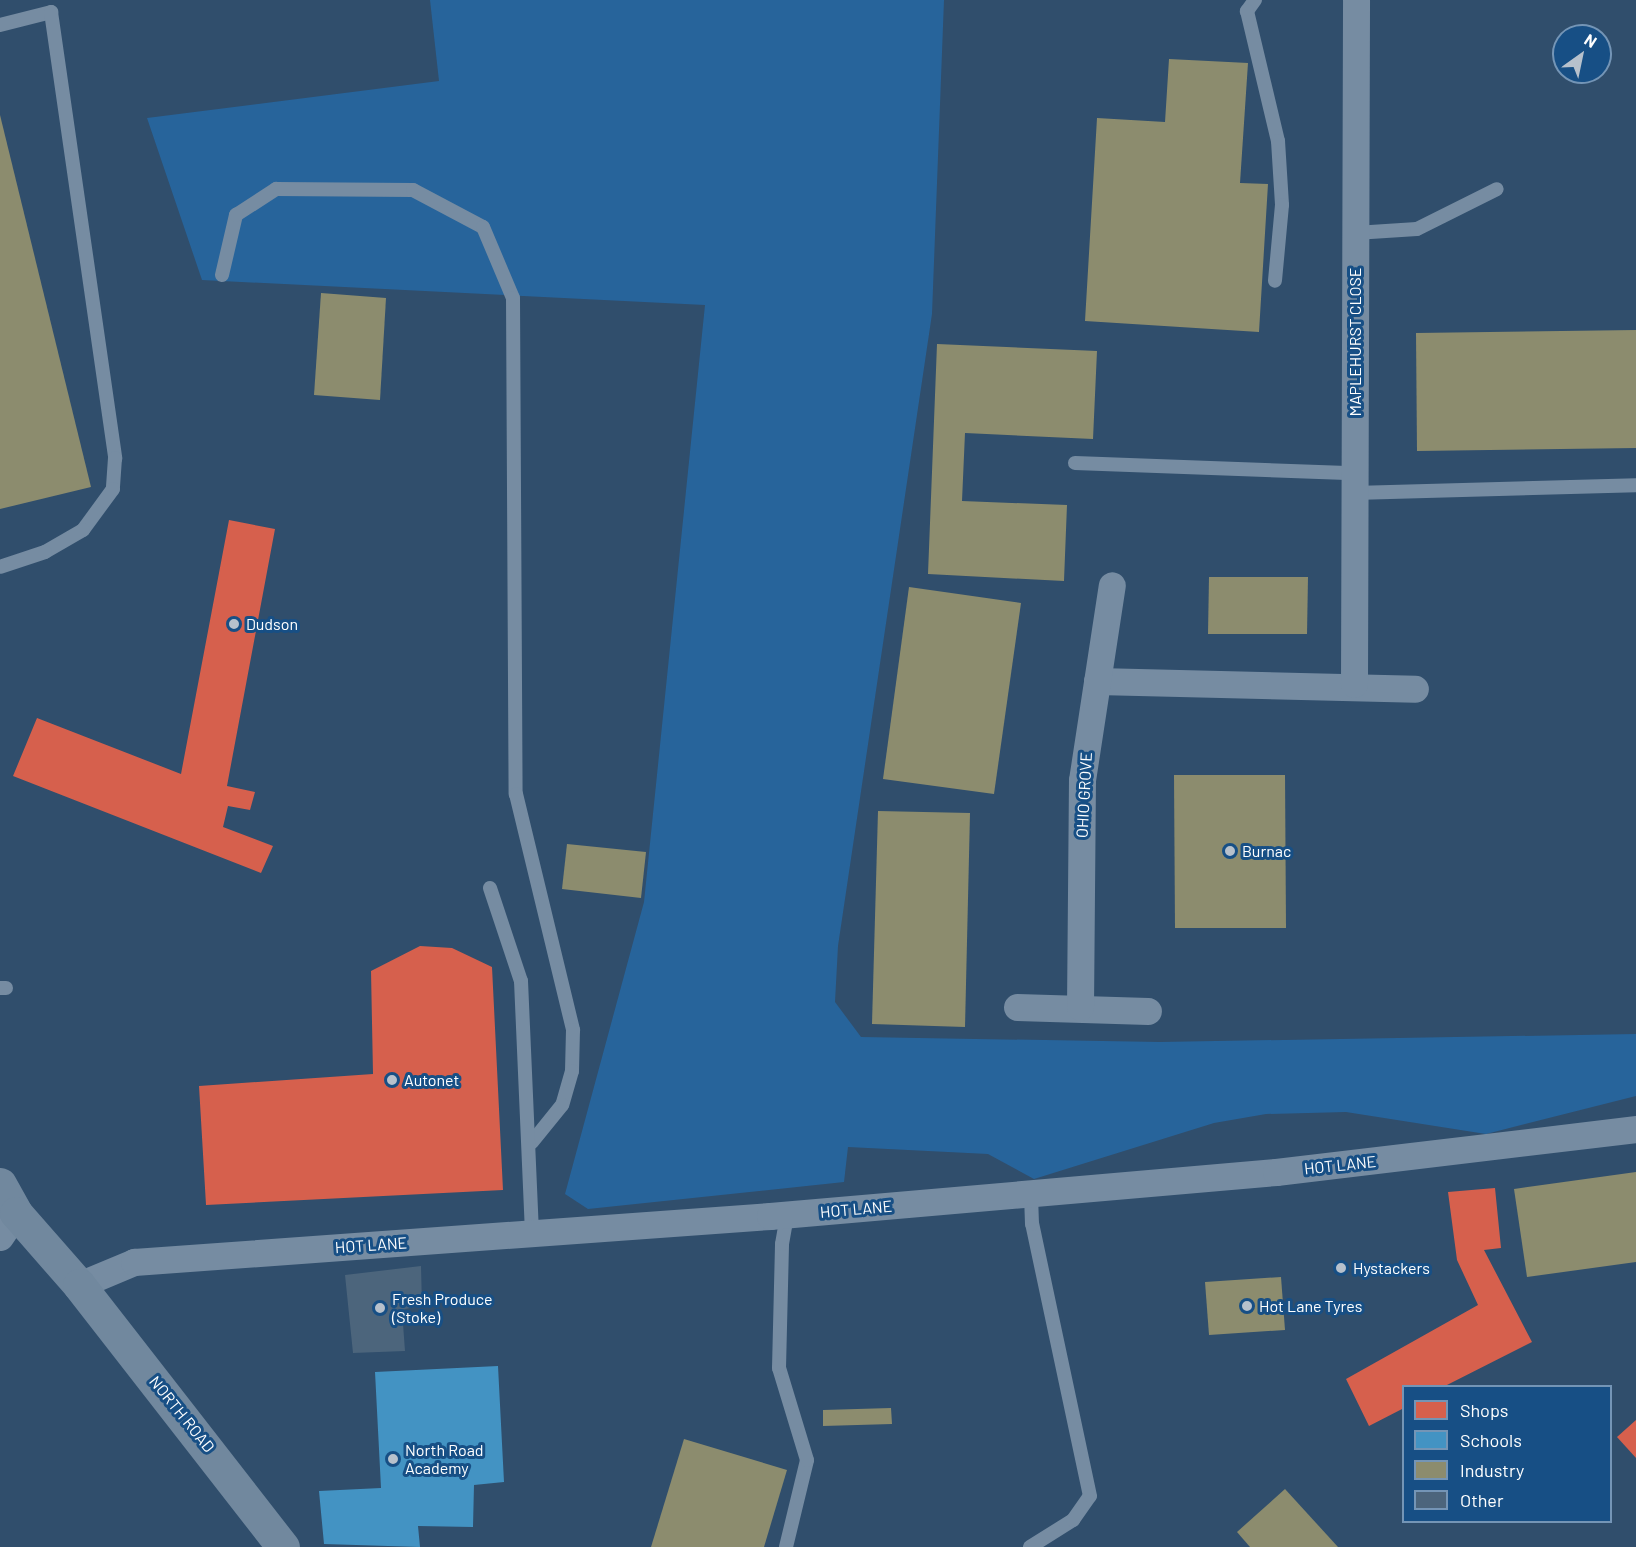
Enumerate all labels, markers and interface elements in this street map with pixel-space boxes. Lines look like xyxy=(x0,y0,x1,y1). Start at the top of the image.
north arrow xyxy=(1552,24,1612,84)
text: N xyxy=(1581,29,1601,51)
street label: MAPLEHURST CLOSE xyxy=(1345,267,1365,417)
place label: Dudson xyxy=(246,614,298,634)
marker: Dudson xyxy=(227,617,241,631)
street label: OHIO GROVE xyxy=(1072,752,1096,838)
place label: Burnac xyxy=(1242,841,1291,861)
marker: Burnac xyxy=(1223,844,1237,858)
place label: Autonet xyxy=(404,1070,459,1090)
marker: Autonet xyxy=(385,1073,399,1087)
street label: HOT LANE xyxy=(1303,1152,1377,1178)
street label: HOT LANE xyxy=(819,1196,893,1222)
street label: HOT LANE xyxy=(334,1233,408,1257)
place label: Hystackers xyxy=(1353,1258,1430,1278)
marker: Hystackers xyxy=(1334,1261,1348,1275)
place label: Fresh Produce (Stoke) xyxy=(392,1289,493,1327)
place label: Hot Lane Tyres xyxy=(1259,1296,1362,1316)
marker: Hot Lane Tyres xyxy=(1240,1299,1254,1313)
marker: Fresh Produce (Stoke) xyxy=(373,1301,387,1315)
street label: NORTH ROAD xyxy=(145,1372,219,1456)
legend xyxy=(1402,1385,1612,1523)
text: Shops xyxy=(1460,1399,1509,1421)
text: Schools xyxy=(1460,1429,1522,1451)
place label: North Road Academy xyxy=(405,1440,484,1478)
marker: North Road Academy xyxy=(386,1452,400,1466)
text: Industry xyxy=(1460,1459,1524,1481)
text: Other xyxy=(1460,1489,1503,1511)

